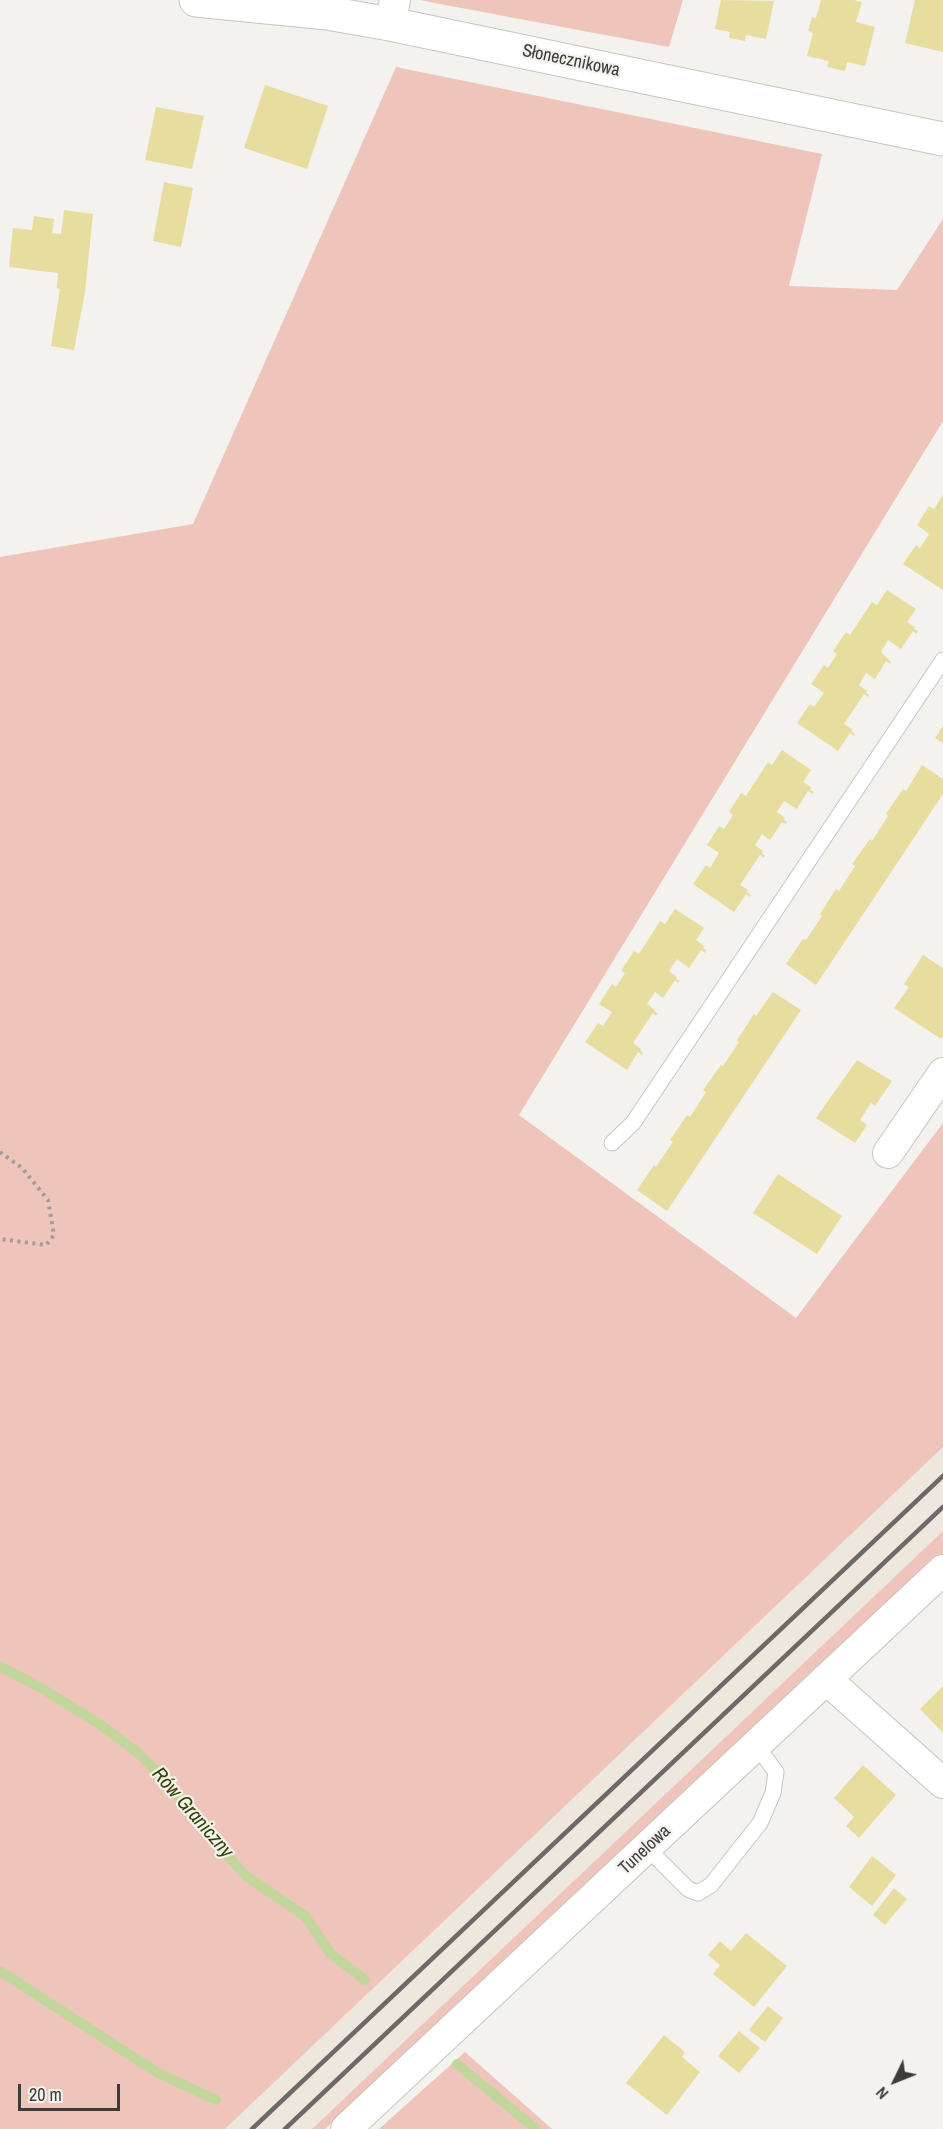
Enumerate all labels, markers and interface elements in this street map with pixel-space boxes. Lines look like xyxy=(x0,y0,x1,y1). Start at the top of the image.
street label: Słonecznikowa xyxy=(520,40,622,82)
water label: Rów Graniczny xyxy=(146,1763,238,1863)
street label: Tunelowa xyxy=(615,1821,675,1879)
north arrow xyxy=(865,2051,925,2111)
scale bar xyxy=(21,2072,123,2110)
text: 20 m xyxy=(29,2082,62,2107)
text: N xyxy=(871,2082,893,2104)

